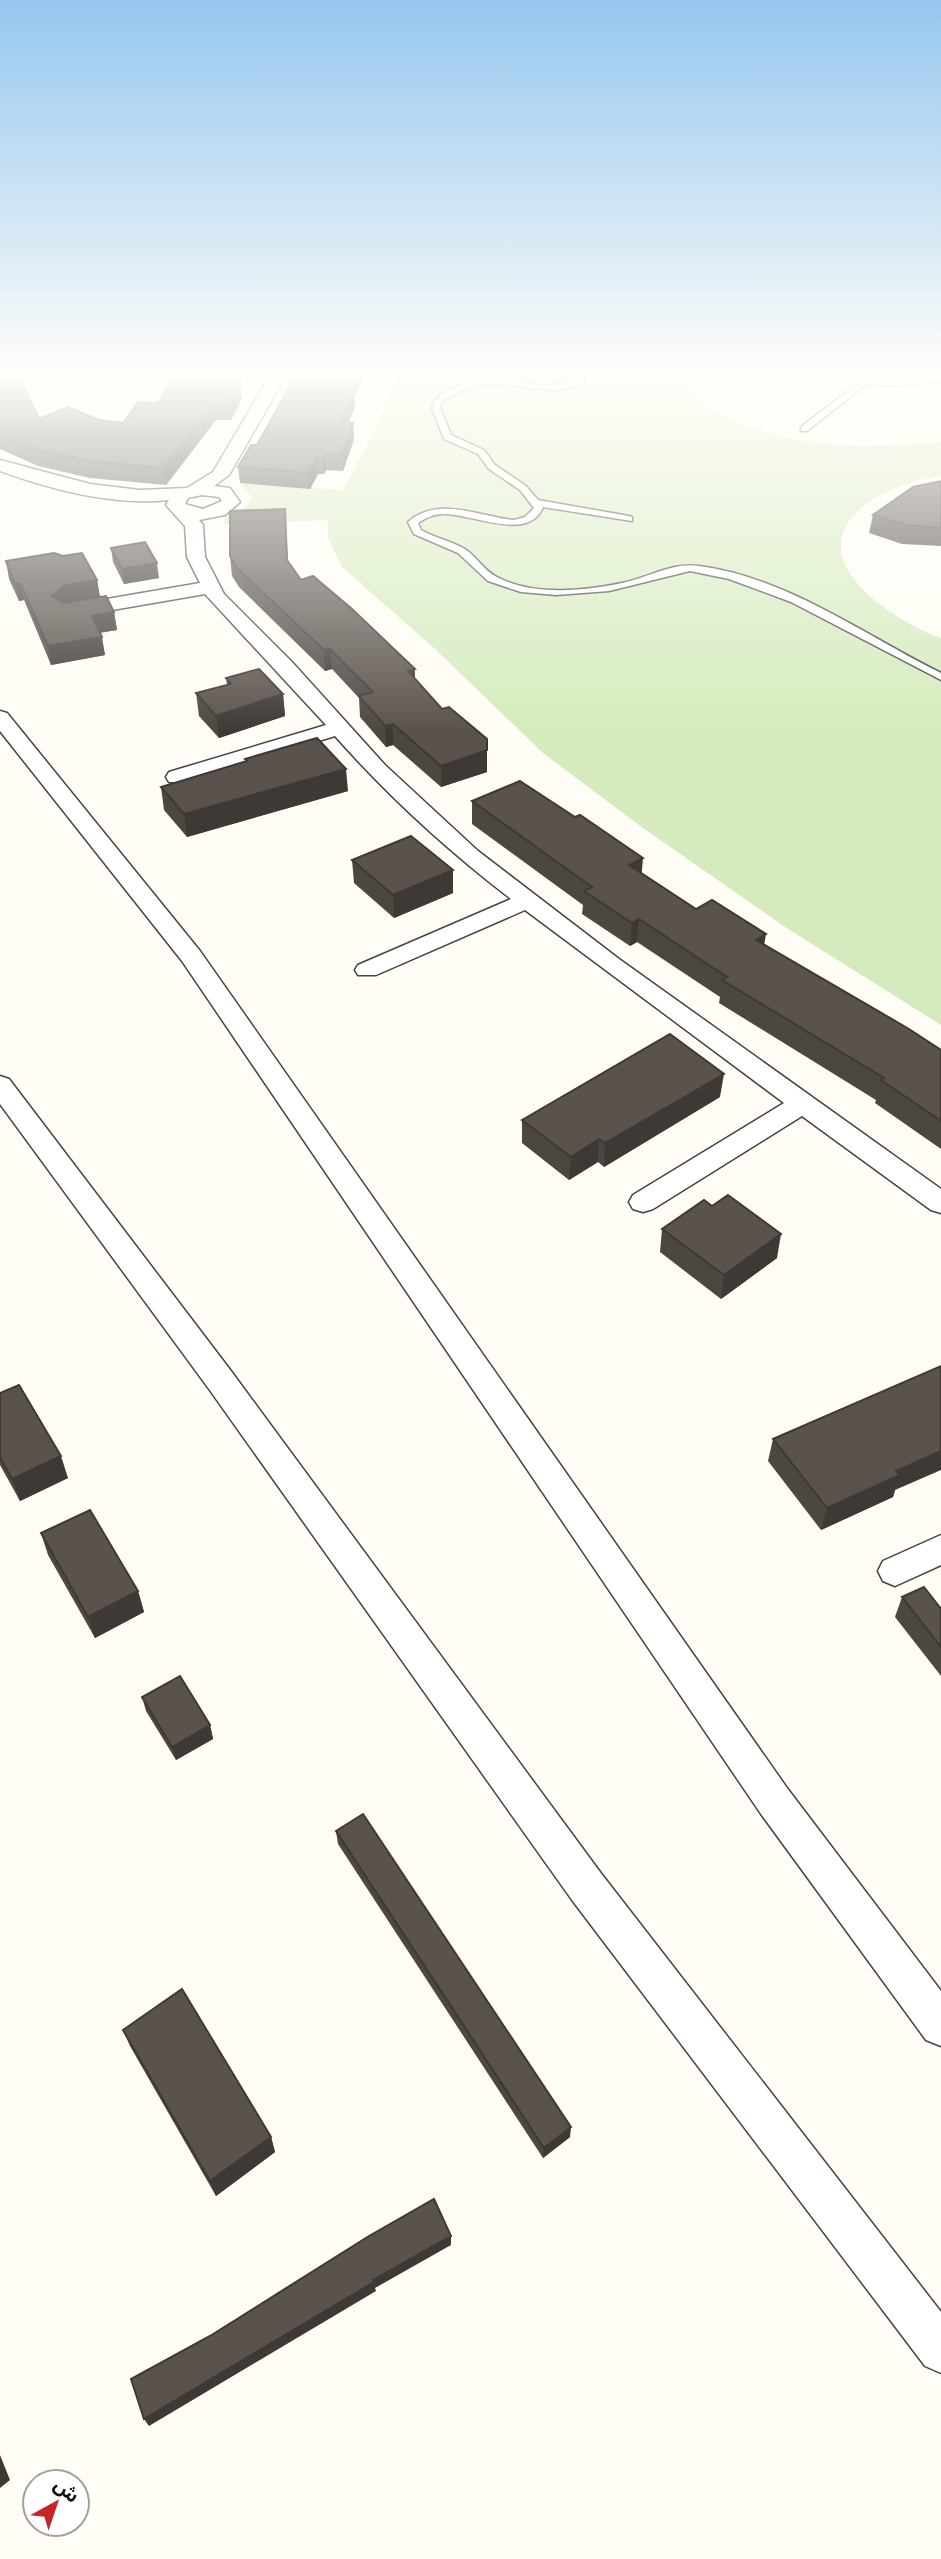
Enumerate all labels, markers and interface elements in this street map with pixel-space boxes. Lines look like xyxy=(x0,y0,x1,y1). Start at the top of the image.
north arrow xyxy=(21,2468,91,2538)
text: ش xyxy=(50,2474,83,2507)

